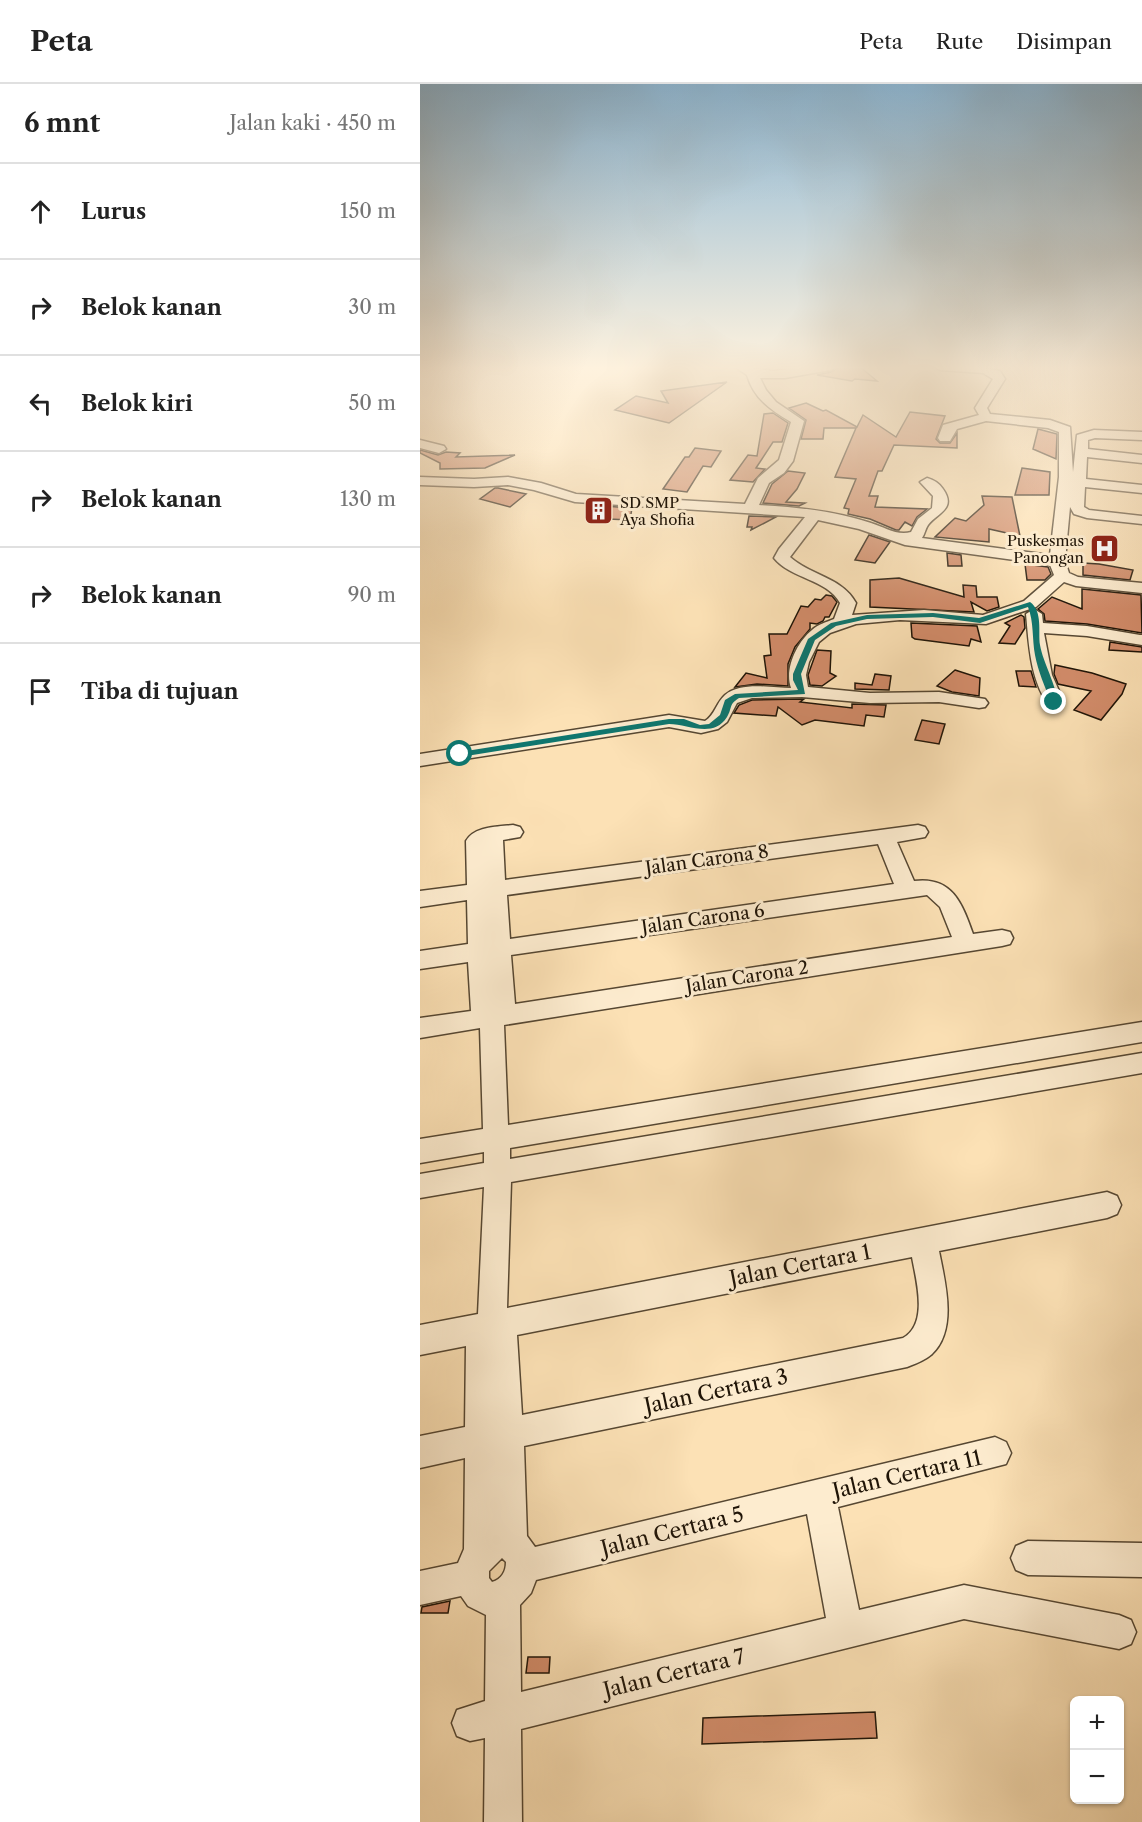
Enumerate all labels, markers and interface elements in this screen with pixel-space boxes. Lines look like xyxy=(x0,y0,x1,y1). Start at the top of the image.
text: Peta xyxy=(30,24,93,58)
text: Peta xyxy=(859,29,903,54)
text: Rute xyxy=(936,29,983,54)
text: Disimpan xyxy=(1016,29,1112,54)
text: 6 mnt xyxy=(24,107,100,139)
text: Jalan kaki · 450 m xyxy=(230,111,396,135)
icon: ahead xyxy=(24,195,57,228)
text: Lurus xyxy=(81,198,146,225)
text: 150 m xyxy=(340,199,396,223)
icon: right xyxy=(24,291,57,324)
text: Belok kanan xyxy=(81,294,222,321)
text: 30 m xyxy=(348,295,396,319)
icon: left xyxy=(24,387,57,420)
text: Belok kiri xyxy=(81,390,193,417)
text: 50 m xyxy=(349,391,396,415)
icon: right xyxy=(24,483,57,516)
text: Belok kanan xyxy=(81,486,222,513)
text: 130 m xyxy=(340,487,396,511)
place label: SD SMP Aya Shofia xyxy=(619,493,695,529)
building icon: SD SMP Aya Shofia xyxy=(583,495,615,527)
place label: Puskesmas Panongan xyxy=(1007,531,1085,567)
hospital icon: Puskesmas Panongan xyxy=(1089,533,1121,565)
icon: right xyxy=(24,579,57,612)
text: Belok kanan xyxy=(81,582,222,609)
text: 90 m xyxy=(348,583,396,607)
icon: arrive xyxy=(24,675,57,708)
text: Tiba di tujuan xyxy=(81,678,239,705)
route end xyxy=(1040,688,1066,714)
route start xyxy=(446,740,472,766)
street label: Jalan Carona 8 xyxy=(641,840,770,880)
street label: Jalan Carona 6 xyxy=(637,899,766,939)
street label: Jalan Carona 2 xyxy=(681,956,810,998)
street label: Jalan Certara 1 xyxy=(724,1239,873,1292)
street label: Jalan Certara 3 xyxy=(639,1364,790,1419)
street label: Jalan Certara 11 xyxy=(827,1445,984,1504)
street label: Jalan Certara 5 xyxy=(595,1501,746,1562)
street label: Jalan Certara 7 xyxy=(598,1643,748,1703)
map controls xyxy=(1070,1696,1124,1804)
button: + xyxy=(1070,1696,1124,1750)
button: − xyxy=(1070,1750,1124,1804)

